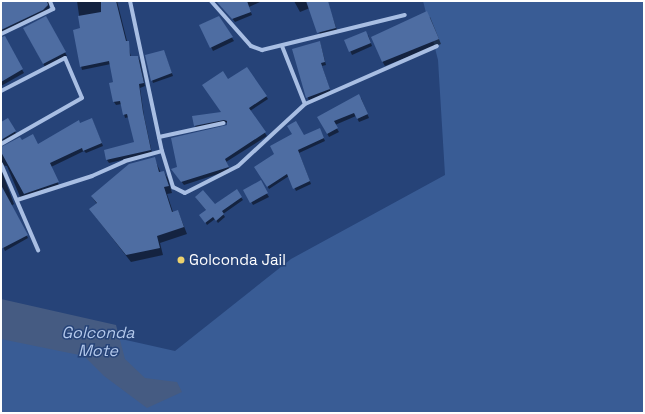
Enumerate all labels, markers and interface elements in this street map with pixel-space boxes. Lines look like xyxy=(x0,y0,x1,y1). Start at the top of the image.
place label: Golconda Jail xyxy=(189,251,286,269)
marker: Golconda Jail xyxy=(176,255,186,265)
water label: Golconda Mote xyxy=(61,323,135,361)

